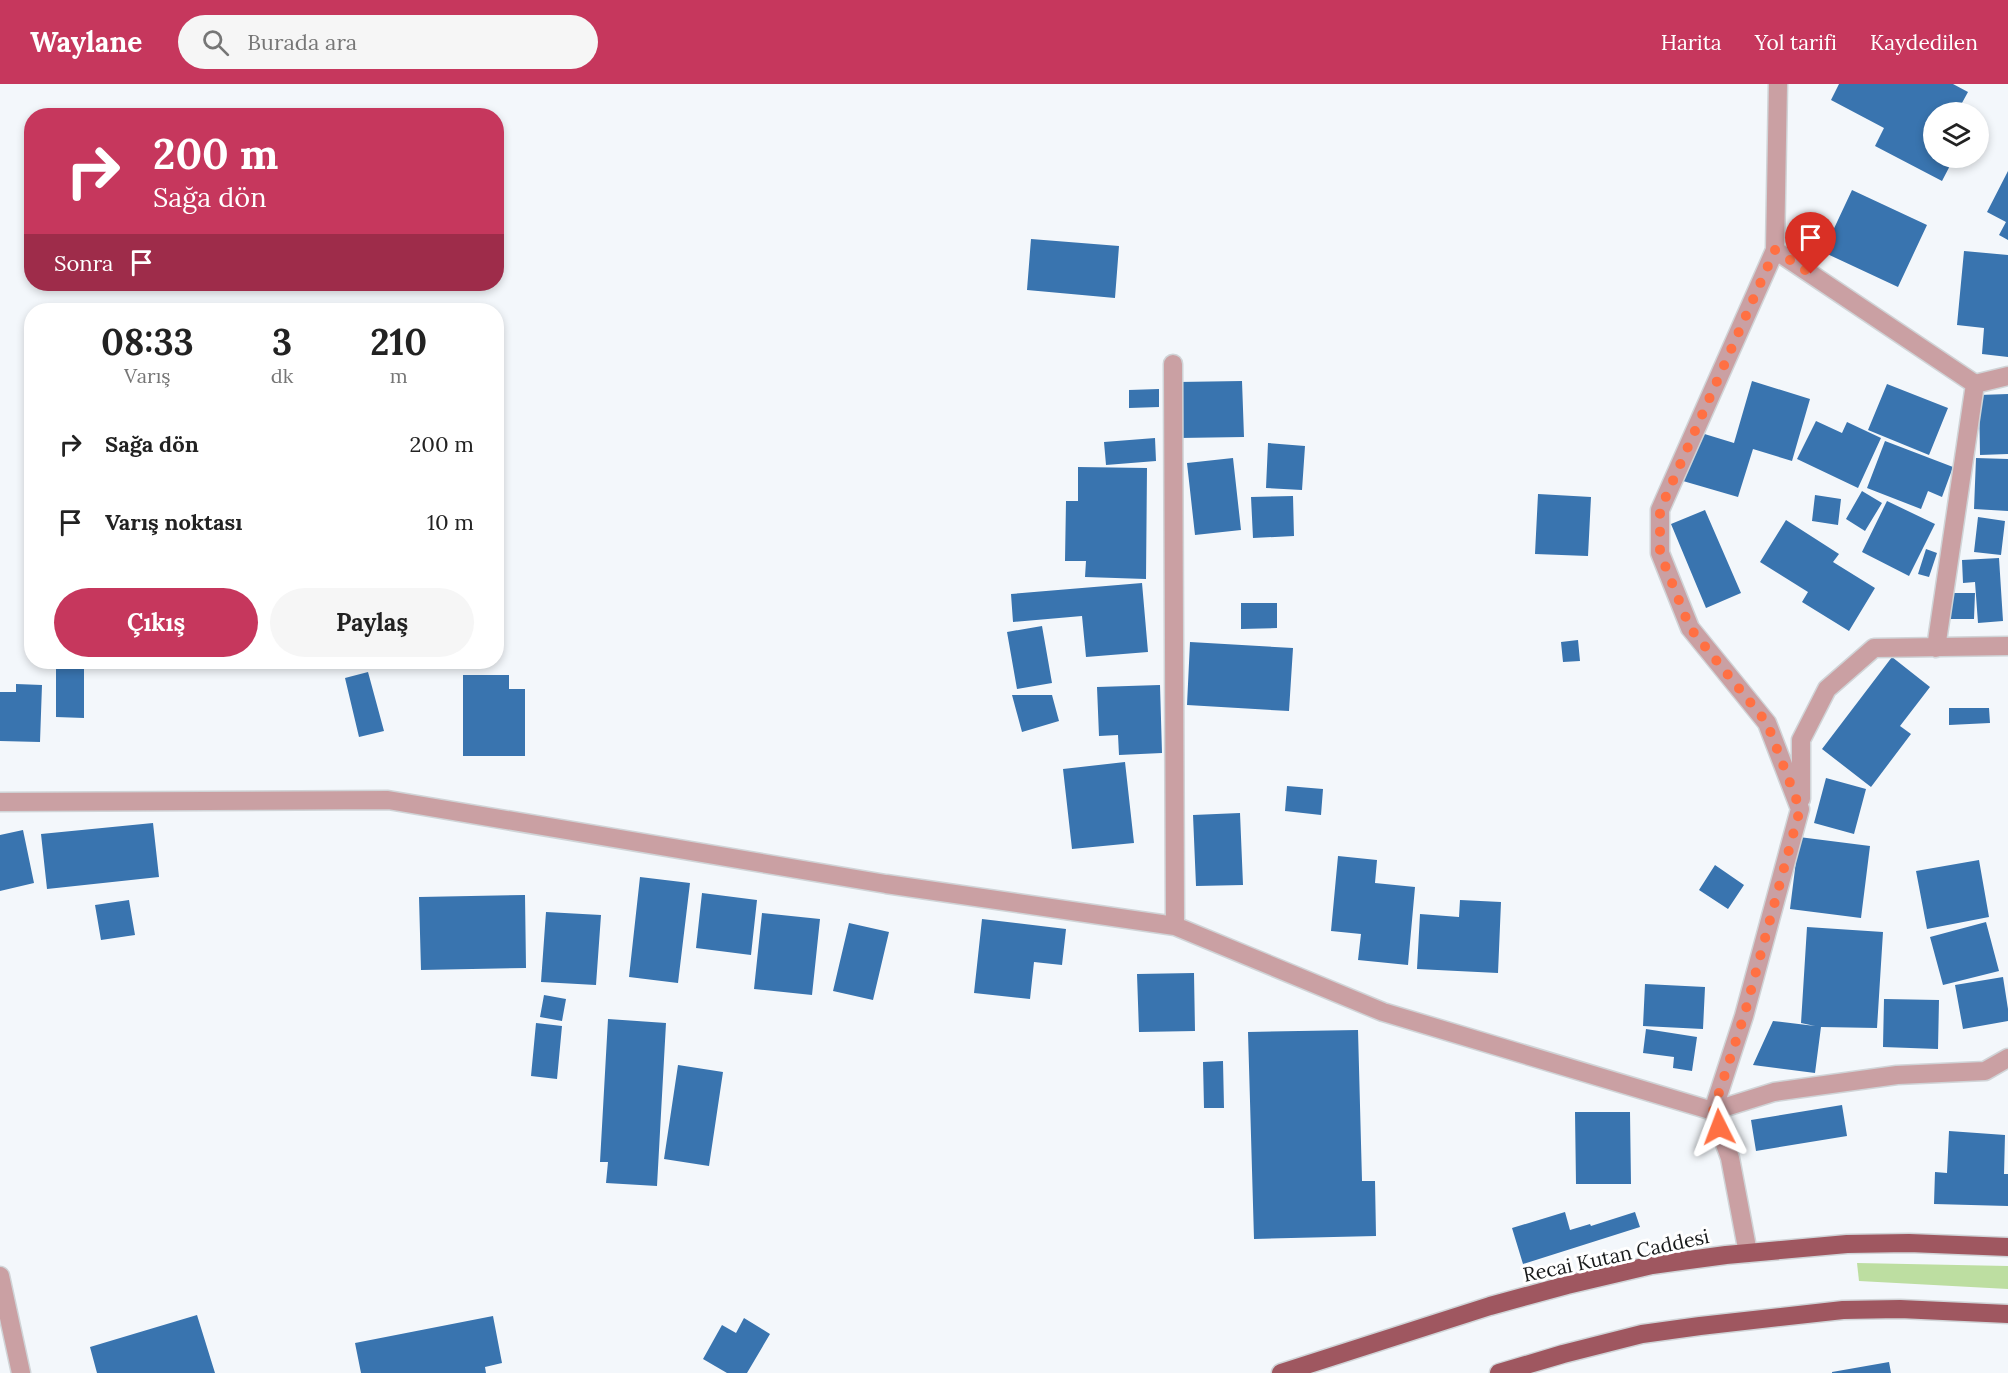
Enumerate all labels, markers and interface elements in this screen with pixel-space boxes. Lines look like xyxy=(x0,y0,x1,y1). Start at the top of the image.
search box xyxy=(178,15,598,69)
text: Waylane xyxy=(30,24,142,60)
icon: search xyxy=(199,26,232,59)
text: Burada ara xyxy=(247,28,357,56)
text: Harita xyxy=(1661,29,1722,56)
text: Yol tarifi xyxy=(1755,29,1837,56)
text: Kaydedilen xyxy=(1870,29,1978,56)
map controls xyxy=(1923,102,1989,168)
button: layers xyxy=(1923,102,1989,168)
text: 200 m xyxy=(153,127,279,181)
icon: right xyxy=(54,132,132,210)
text: Sağa dön xyxy=(153,180,267,214)
pin xyxy=(1785,212,1836,274)
icon: arrive xyxy=(1794,221,1827,254)
icon: arrive xyxy=(125,246,158,279)
text: Sonra xyxy=(54,249,113,277)
text: 08:33 xyxy=(101,319,194,365)
text: 3 xyxy=(272,319,292,365)
text: 210 xyxy=(370,319,427,365)
text: Varış xyxy=(124,363,171,388)
text: dk xyxy=(271,363,293,388)
text: m xyxy=(390,363,408,388)
icon: right xyxy=(54,428,87,461)
text: Sağa dön xyxy=(105,430,199,458)
text: 200 m xyxy=(409,430,474,458)
icon: arrive xyxy=(54,506,87,539)
text: Varış noktası xyxy=(105,508,242,536)
text: 10 m xyxy=(427,508,474,536)
button: Çıkış xyxy=(54,588,258,657)
button: Paylaş xyxy=(270,588,474,657)
position arrow xyxy=(1687,1095,1751,1159)
street label: Recai Kutan Caddesi xyxy=(1521,1223,1711,1287)

